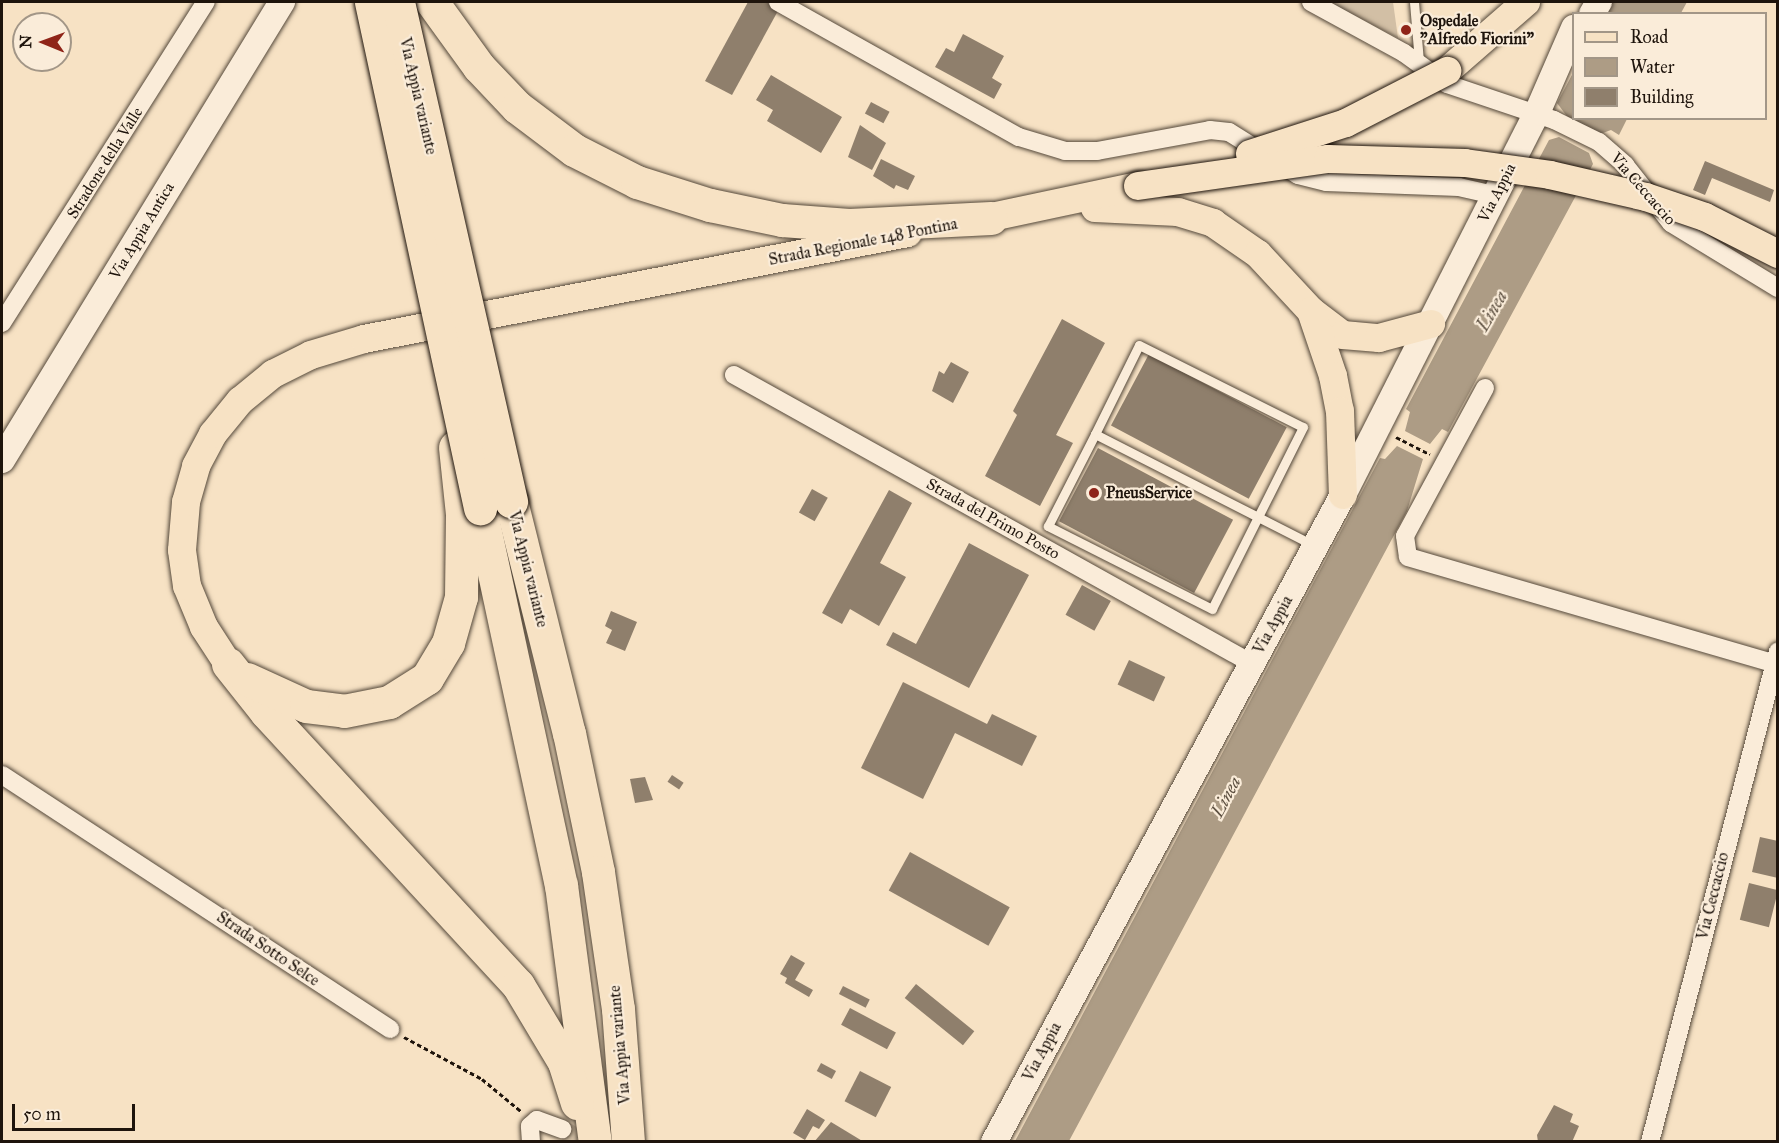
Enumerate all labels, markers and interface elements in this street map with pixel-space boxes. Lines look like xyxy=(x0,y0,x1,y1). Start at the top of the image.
place label: Ospedale "Alfredo Fiorini" xyxy=(1420,11,1534,49)
north arrow xyxy=(12,12,72,72)
legend xyxy=(1572,12,1767,120)
marker: Ospedale "Alfredo Fiorini" xyxy=(1397,21,1415,39)
text: Road xyxy=(1630,26,1668,48)
text: N xyxy=(16,35,35,49)
street label: Via Appia variante xyxy=(395,36,441,156)
text: Water xyxy=(1630,56,1674,78)
text: Building xyxy=(1630,86,1693,108)
street label: Stradone della Valle xyxy=(63,104,147,222)
street label: Via Ceccaccio xyxy=(1606,149,1680,229)
street label: Via Appia xyxy=(1474,160,1520,226)
street label: Via Appia Antica xyxy=(105,179,179,283)
street label: Strada Regionale 148 Pontina xyxy=(767,214,959,270)
water label: Linea xyxy=(1472,287,1512,335)
street label: Strada del Primo Posto xyxy=(923,474,1063,564)
place label: PneusService xyxy=(1106,483,1192,503)
marker: PneusService xyxy=(1087,486,1101,500)
street label: Via Appia variante xyxy=(504,509,552,629)
street label: Via Appia xyxy=(1249,593,1297,657)
water label: Linea xyxy=(1206,773,1246,821)
street label: Via Ceccaccio xyxy=(1693,850,1733,942)
street label: Strada Sotto Selce xyxy=(213,908,323,990)
street label: Via Appia variante xyxy=(605,985,635,1105)
street label: Via Appia xyxy=(1019,1019,1065,1085)
scale bar xyxy=(15,1092,138,1130)
text: 50 m xyxy=(23,1103,61,1125)

